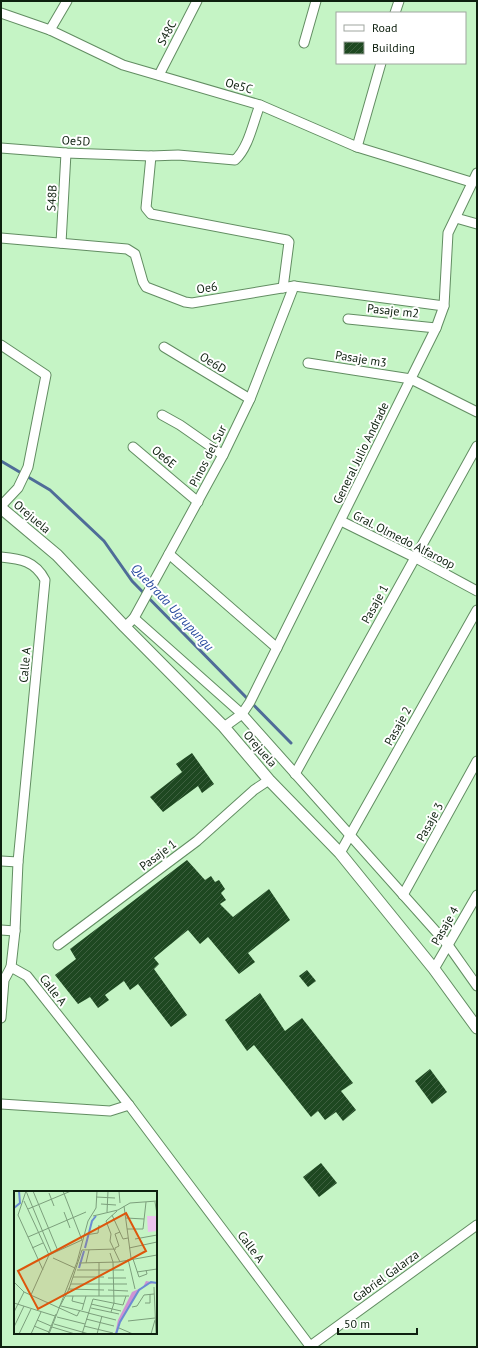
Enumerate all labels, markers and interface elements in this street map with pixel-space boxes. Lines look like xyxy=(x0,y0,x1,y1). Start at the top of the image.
legend xyxy=(336,12,466,64)
street label: S48C xyxy=(154,18,179,48)
text: Road xyxy=(372,20,397,35)
text: Building xyxy=(372,40,415,55)
street label: Oe5C xyxy=(224,74,255,97)
street label: Oe5D xyxy=(61,132,91,149)
street label: S48B xyxy=(43,184,60,212)
street label: Oe6 xyxy=(195,278,218,297)
street label: Pasaje m2 xyxy=(366,300,420,321)
street label: Pasaje m3 xyxy=(334,347,388,370)
street label: Oe6D xyxy=(197,349,230,376)
street label: General Julio Andrade xyxy=(329,399,392,506)
street label: Pinos del Sur xyxy=(186,422,230,489)
street label: Oe6E xyxy=(149,442,180,471)
street label: Orejuela xyxy=(11,497,54,536)
street label: Gral. Olmedo Alfaroop xyxy=(351,507,458,572)
water label: Quebrada Ugrupungu xyxy=(128,560,218,655)
street label: Pasaje 1 xyxy=(358,582,391,626)
street label: Calle A xyxy=(15,647,34,683)
street label: Pasaje 2 xyxy=(381,704,414,748)
street label: Orejuela xyxy=(240,727,280,770)
street label: Pasaje 3 xyxy=(413,800,446,844)
street label: Pasaje 1 xyxy=(136,836,179,873)
street label: Pasaje 4 xyxy=(427,903,462,948)
street label: Calle A xyxy=(37,971,70,1008)
inset map xyxy=(14,1191,157,1334)
street label: Calle A xyxy=(235,1228,268,1265)
street label: Gabriel Galarza xyxy=(350,1247,422,1305)
scale bar xyxy=(338,1310,417,1336)
text: 50 m xyxy=(344,1316,370,1331)

